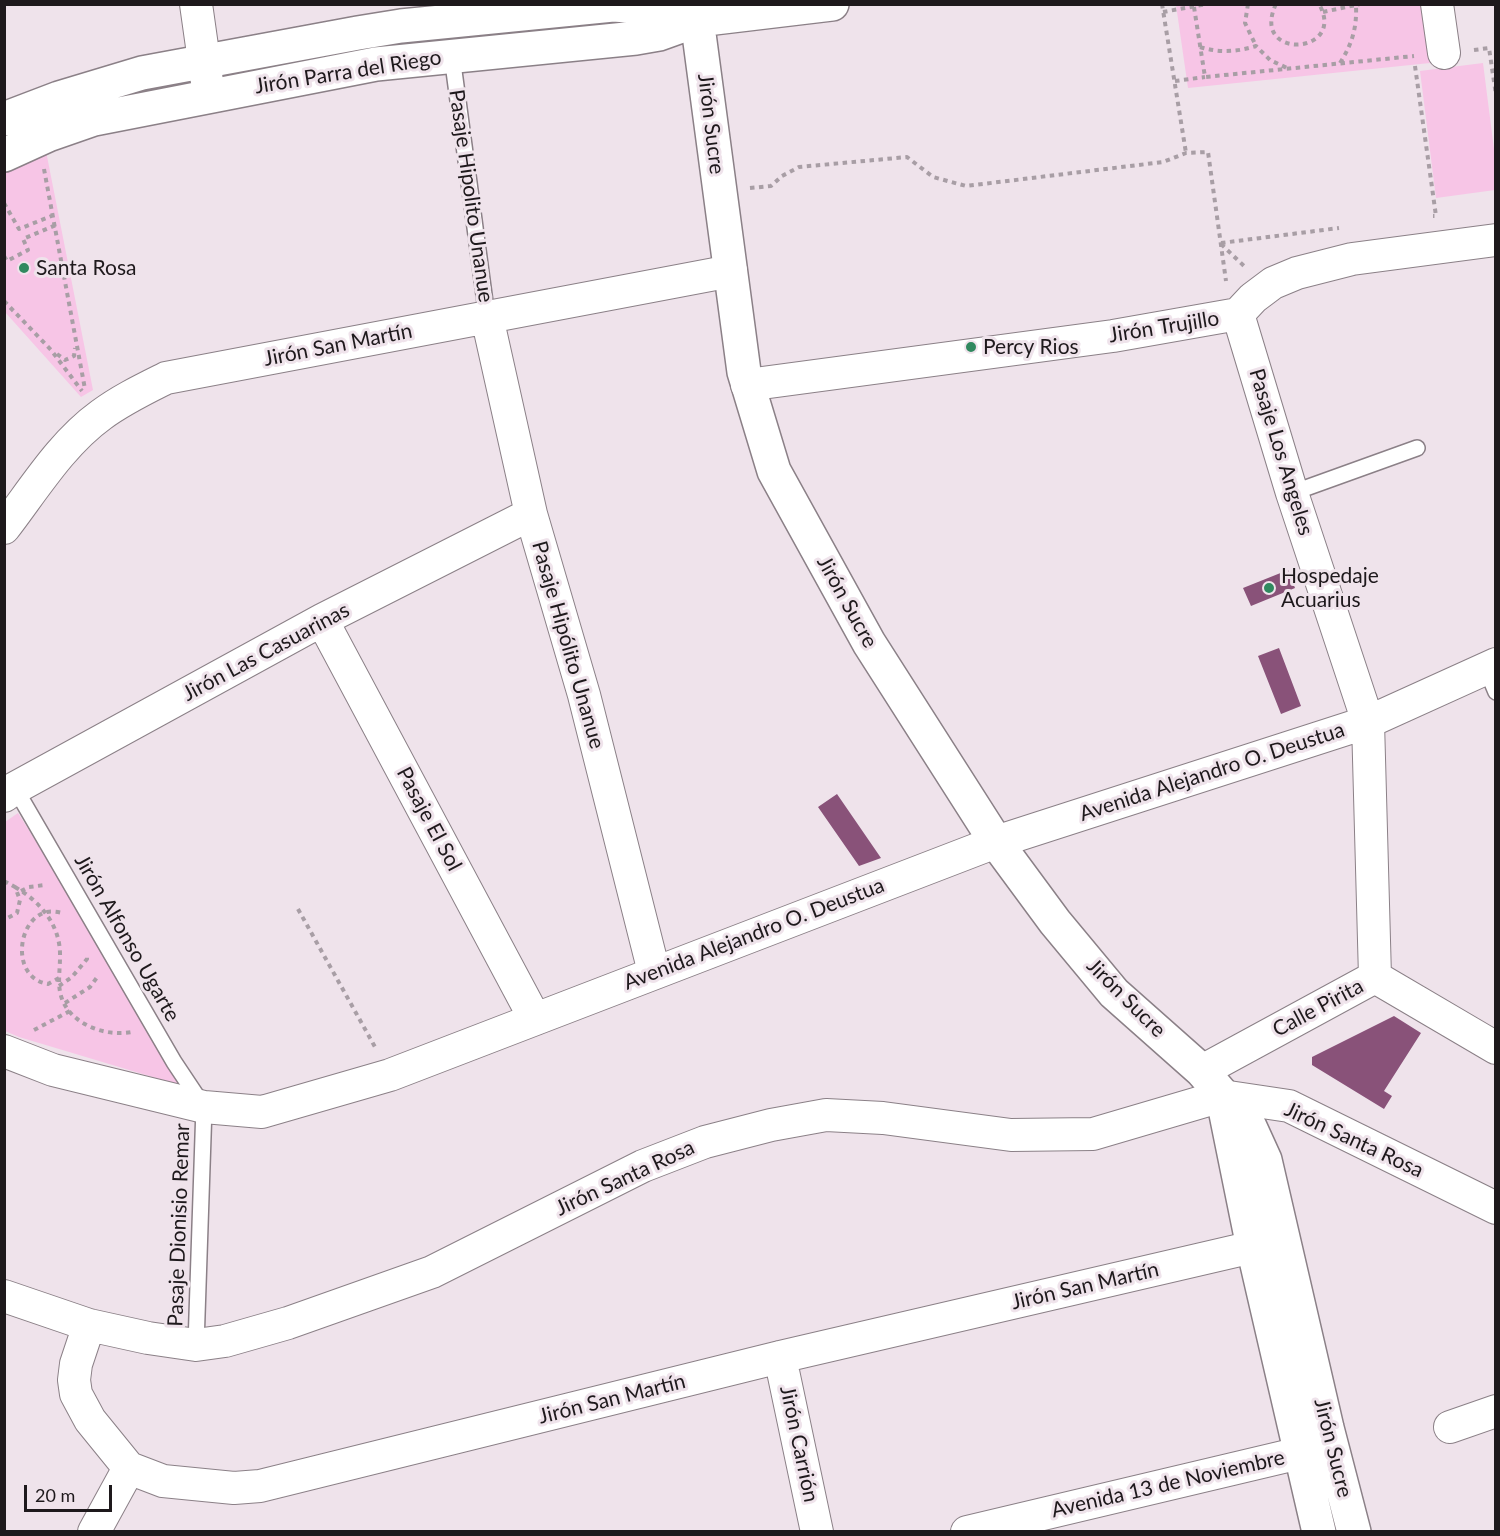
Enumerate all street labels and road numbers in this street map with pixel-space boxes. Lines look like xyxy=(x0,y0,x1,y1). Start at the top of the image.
street label: Jirón Parra del Riego xyxy=(253,45,443,99)
street label: Jirón Sucre xyxy=(692,72,730,176)
street label: Pasaje Hipolito Unanue xyxy=(444,88,498,304)
street label: Jirón Trujillo xyxy=(1107,306,1221,348)
street label: Jirón San Martín xyxy=(262,318,414,372)
street label: Pasaje Los Angeles xyxy=(1244,366,1318,538)
street label: Pasaje Hipólito Unanue xyxy=(526,538,610,752)
street label: Jirón Sucre xyxy=(811,552,883,652)
street label: Jirón Las Casuarinas xyxy=(178,597,354,707)
street label: Avenida Alejandro O. Deustua xyxy=(1076,717,1348,827)
street label: Pasaje El Sol xyxy=(391,763,467,875)
street label: Jirón Alfonso Ugarte xyxy=(69,850,185,1026)
street label: Avenida Alejandro O. Deustua xyxy=(620,873,888,995)
street label: Jirón Sucre xyxy=(1081,953,1171,1043)
street label: Calle Pirita xyxy=(1268,974,1368,1042)
street label: Jirón Santa Rosa xyxy=(1280,1097,1428,1183)
street label: Pasaje Dionisio Remar xyxy=(163,1123,195,1327)
street label: Jirón Santa Rosa xyxy=(551,1135,699,1221)
street label: Jirón San Martín xyxy=(1009,1257,1161,1315)
street label: Jirón San Martín xyxy=(536,1369,688,1429)
street label: Jirón Carrión xyxy=(774,1383,824,1505)
street label: Jirón Sucre xyxy=(1309,1396,1357,1500)
street label: Avenida 13 de Noviembre xyxy=(1049,1445,1287,1523)

